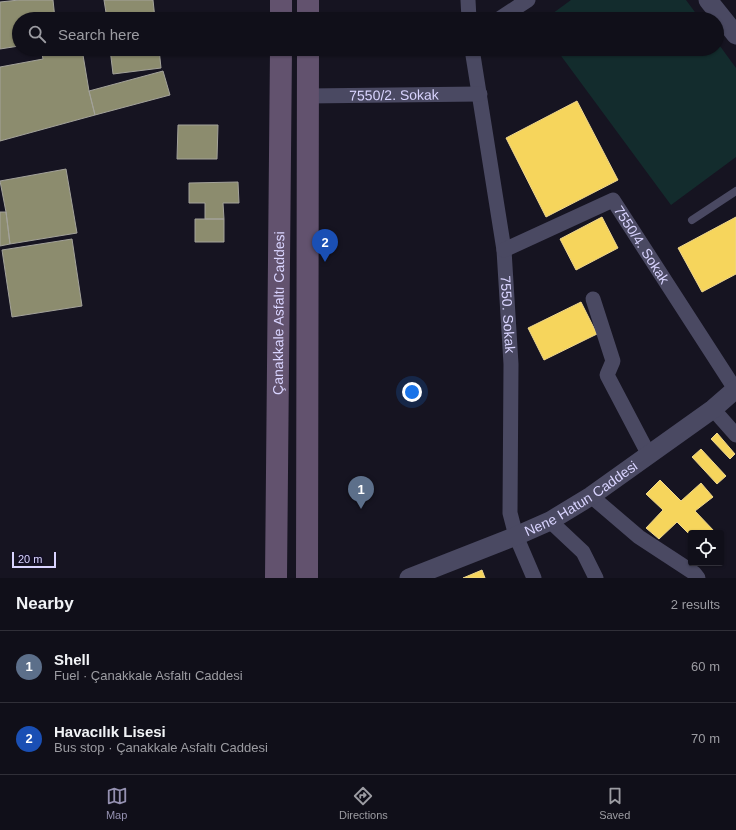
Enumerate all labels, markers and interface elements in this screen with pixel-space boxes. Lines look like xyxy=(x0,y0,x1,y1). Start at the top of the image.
search box xyxy=(12,12,724,56)
icon: search xyxy=(26,23,48,45)
text: Search here xyxy=(58,26,140,43)
street label: 7550/2. Sokak xyxy=(349,86,440,104)
street label: 7550/4. Sokak xyxy=(611,203,673,287)
pin: 2 xyxy=(312,229,338,262)
street label: Çanakkale Asfaltı Caddesi xyxy=(270,231,287,395)
street label: 7550. Sokak xyxy=(498,275,518,355)
your location xyxy=(402,382,422,402)
street label: Nene Hatun Caddesi xyxy=(522,458,640,539)
pin: 1 xyxy=(348,476,374,509)
map controls xyxy=(688,530,724,566)
button: locate xyxy=(688,530,724,566)
scale bar xyxy=(12,550,56,569)
text: 20 m xyxy=(18,553,42,565)
text: Nearby xyxy=(16,594,74,613)
text: 2 results xyxy=(671,597,720,612)
text: Shell xyxy=(54,651,90,668)
text: 1 xyxy=(25,659,33,674)
text: 60 m xyxy=(691,659,720,674)
text: Fuel · Çanakkale Asfaltı Caddesi xyxy=(54,668,243,683)
text: Havacılık Lisesi xyxy=(54,723,166,740)
text: 2 xyxy=(25,731,33,746)
text: 70 m xyxy=(691,731,720,746)
text: Bus stop · Çanakkale Asfaltı Caddesi xyxy=(54,740,268,755)
tab: Map xyxy=(106,785,128,821)
tab: Directions xyxy=(339,785,388,821)
tab: Saved xyxy=(599,785,630,821)

